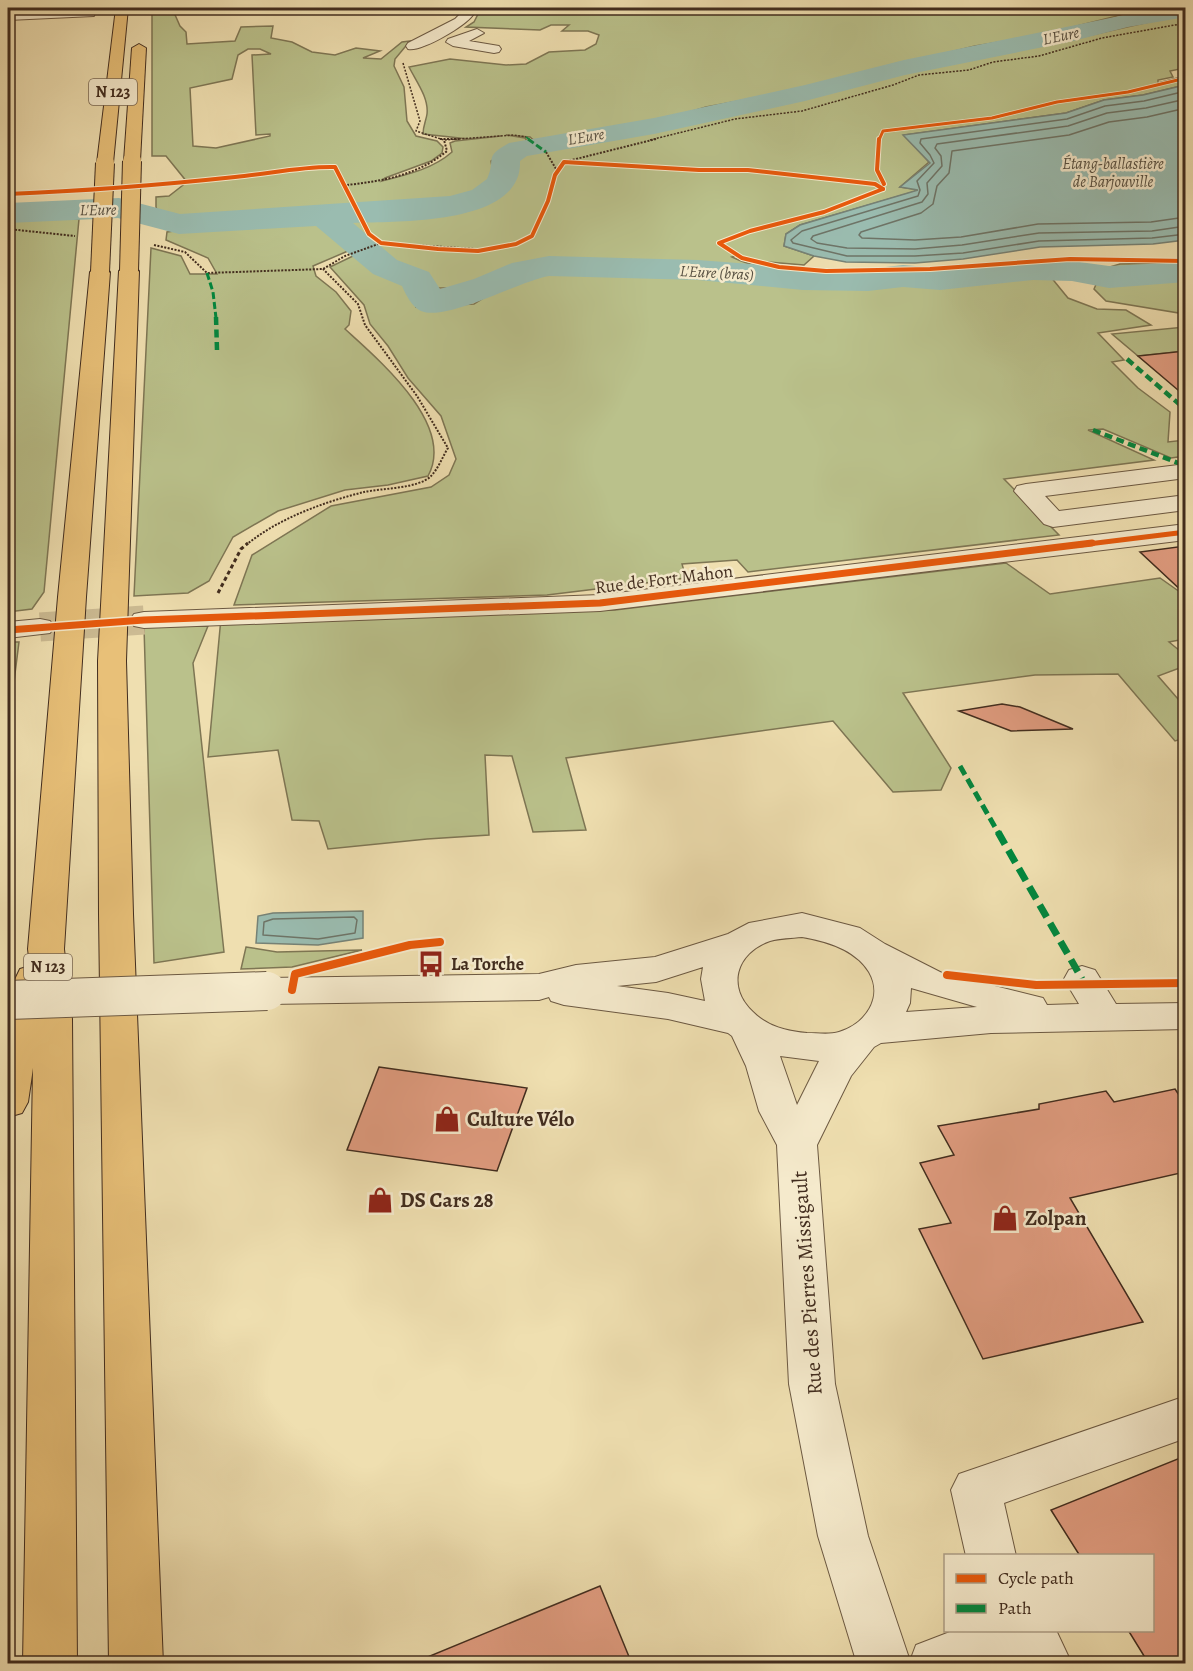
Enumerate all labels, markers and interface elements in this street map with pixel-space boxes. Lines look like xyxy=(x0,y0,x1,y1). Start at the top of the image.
water label: L'Eure xyxy=(1041,21,1081,51)
road number: N 123 xyxy=(89,79,137,105)
water label: L'Eure xyxy=(566,123,606,151)
water label: Étang-ballastière de Barjouville xyxy=(1062,153,1164,193)
water label: L'Eure xyxy=(79,199,117,221)
water label: L'Eure (bras) xyxy=(679,260,755,286)
street label: Rue de Fort Mahon xyxy=(594,559,734,599)
bus stop icon: La Torche xyxy=(416,949,446,979)
place label: La Torche xyxy=(451,952,524,976)
road number: N 123 xyxy=(24,954,72,980)
shop icon: Culture Vélo xyxy=(432,1104,462,1134)
place label: Culture Vélo xyxy=(467,1105,575,1133)
street label: Rue des Pierres Missigault xyxy=(785,1170,829,1396)
shop icon: DS Cars 28 xyxy=(365,1185,395,1215)
place label: DS Cars 28 xyxy=(400,1186,494,1214)
shop icon: Zolpan xyxy=(990,1203,1020,1233)
place label: Zolpan xyxy=(1025,1204,1087,1232)
legend xyxy=(944,1554,1154,1632)
text: Cycle path xyxy=(998,1566,1074,1590)
text: Path xyxy=(998,1596,1032,1620)

